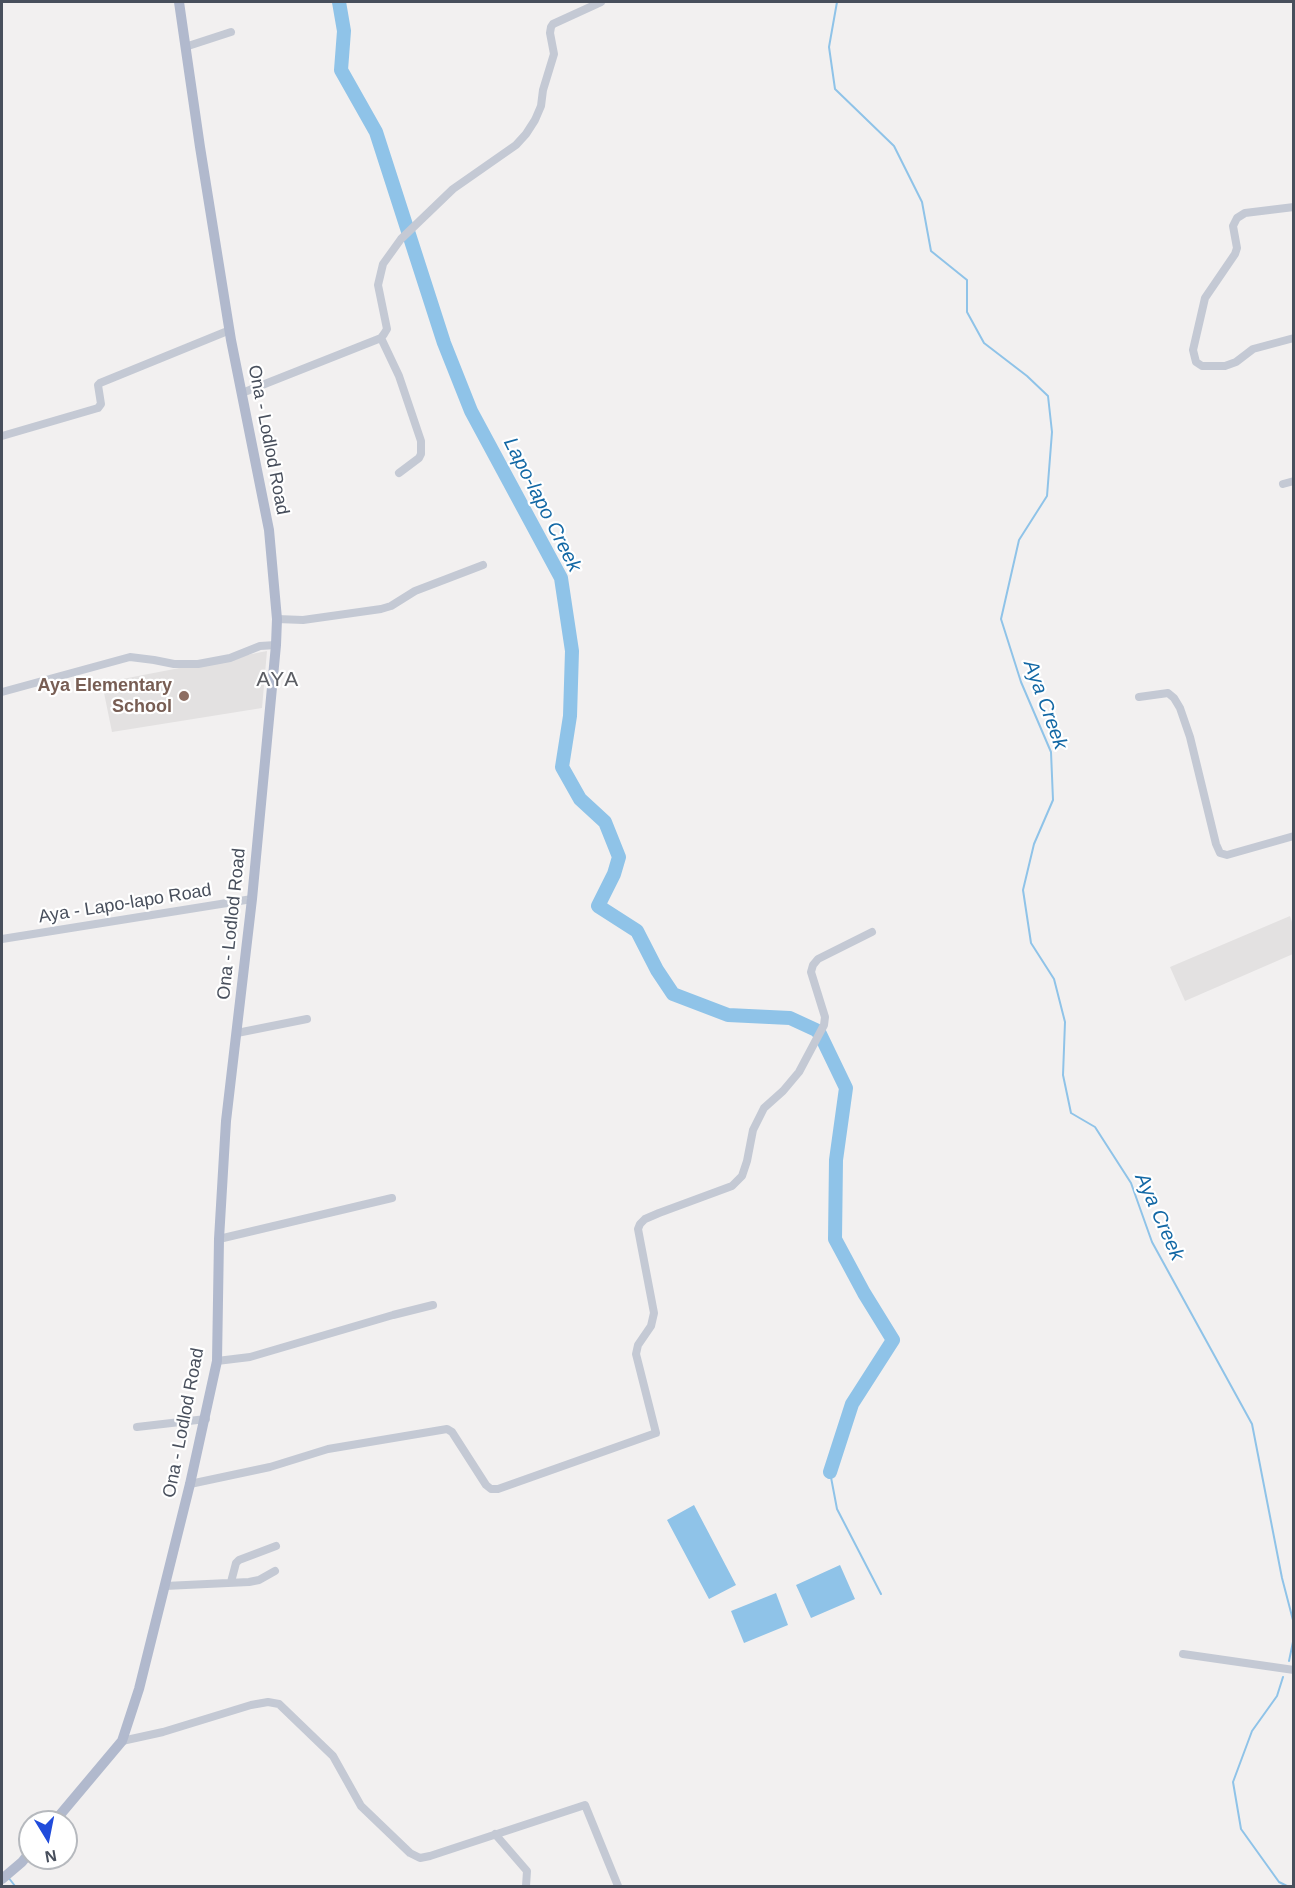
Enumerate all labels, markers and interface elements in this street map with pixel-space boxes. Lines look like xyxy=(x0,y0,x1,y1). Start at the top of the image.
street label: Ona - Lodlod Road xyxy=(243,363,293,517)
water label: Lapo-lapo Creek xyxy=(498,434,586,576)
water label: Aya Creek xyxy=(1018,657,1072,753)
district label: AYA xyxy=(256,667,300,693)
place label: Aya Elementary School xyxy=(38,675,172,718)
marker: Aya Elementary School xyxy=(177,689,191,703)
street label: Ona - Lodlod Road xyxy=(213,847,251,1001)
street label: Aya - Lapo-lapo Road xyxy=(37,880,213,928)
water label: Aya Creek xyxy=(1129,1170,1189,1264)
street label: Ona - Lodlod Road xyxy=(159,1346,209,1500)
north arrow xyxy=(18,1810,78,1870)
text: N xyxy=(44,1847,58,1866)

